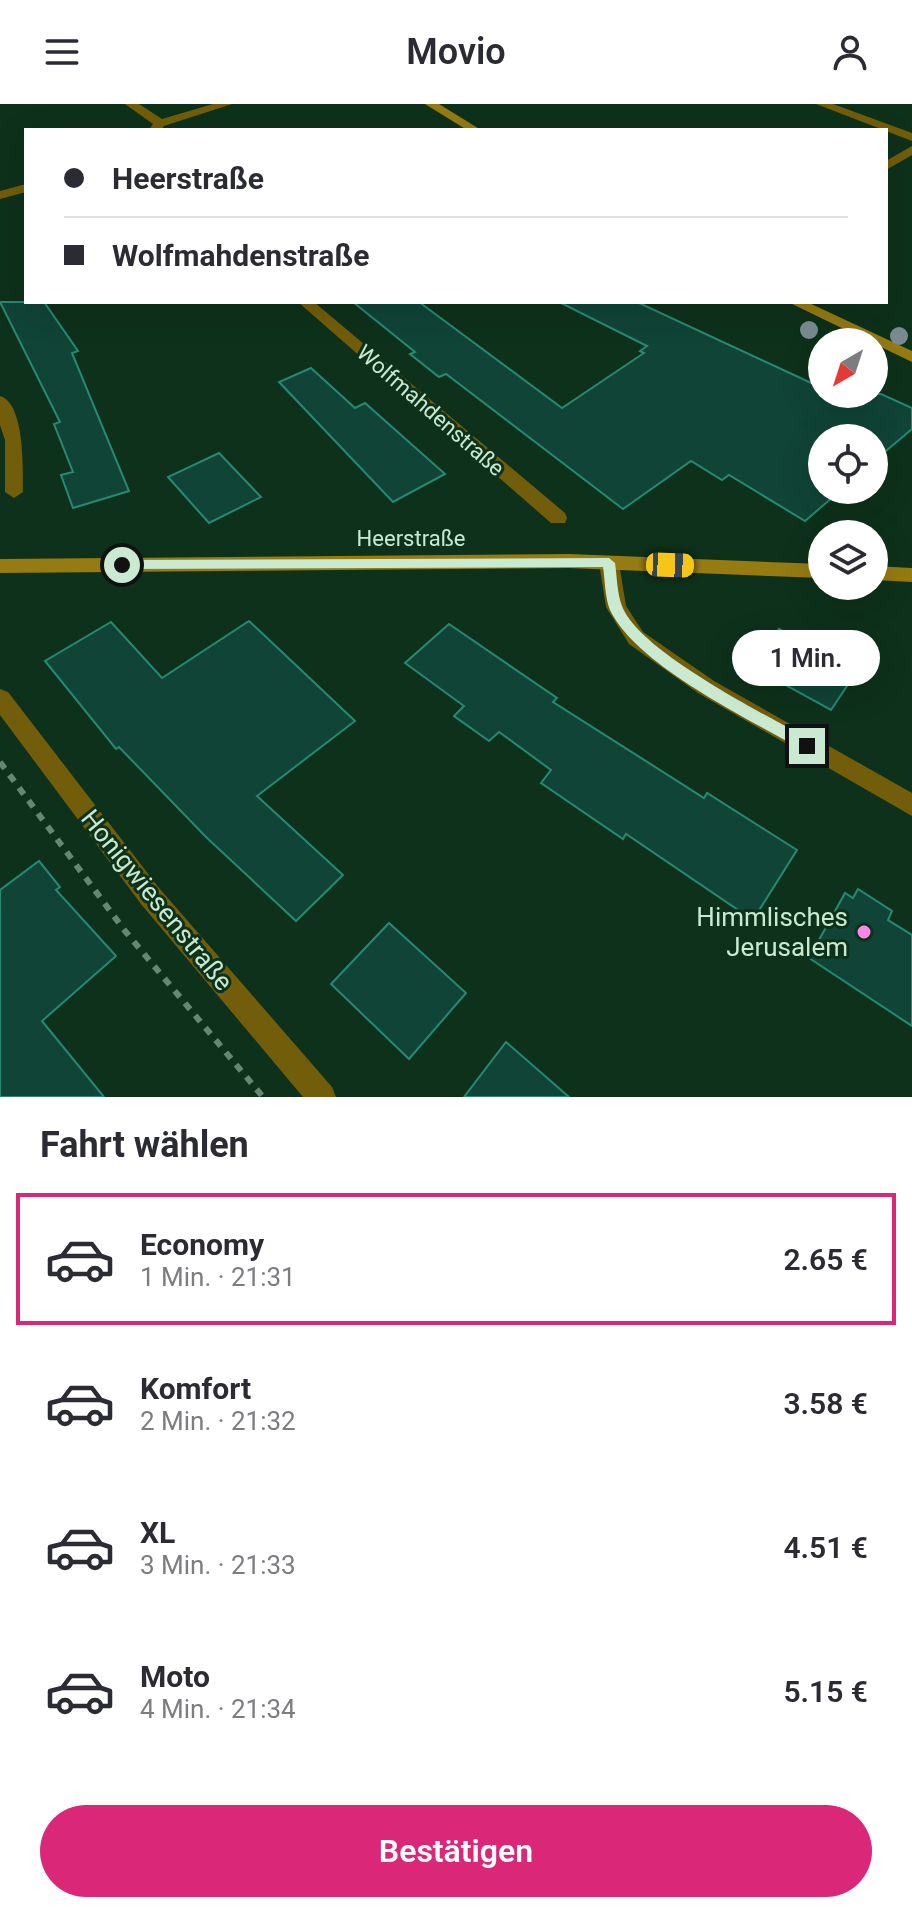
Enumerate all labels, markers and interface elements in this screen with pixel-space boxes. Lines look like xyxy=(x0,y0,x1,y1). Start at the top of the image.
icon: menu xyxy=(40,30,84,74)
icon: person xyxy=(828,30,872,74)
text: Movio xyxy=(406,31,506,73)
text: Heerstraße xyxy=(112,161,264,196)
text: Wolfmahdenstraße xyxy=(112,238,369,273)
north arrow xyxy=(808,328,888,408)
map controls xyxy=(808,328,888,600)
street label: Wolfmahdenstraße xyxy=(352,340,509,481)
button: locate xyxy=(808,424,888,504)
button: layers xyxy=(808,520,888,600)
street label: Heerstraße xyxy=(357,526,465,551)
route start xyxy=(104,547,140,583)
car xyxy=(646,552,694,578)
callout: 1 Min. xyxy=(733,630,881,686)
text: 1 Min. xyxy=(770,643,842,673)
route end xyxy=(789,728,825,764)
street label: Honigwiesenstraße xyxy=(75,804,239,996)
place label: Himmlisches Jerusalem xyxy=(696,902,848,962)
marker: Himmlisches Jerusalem xyxy=(855,923,873,941)
text: Fahrt wählen xyxy=(40,1124,249,1166)
icon: car xyxy=(44,1223,116,1295)
text: Economy xyxy=(140,1227,264,1262)
text: 2.65 € xyxy=(783,1242,868,1277)
text: 1 Min. · 21:31 xyxy=(140,1262,296,1292)
icon: car xyxy=(44,1367,116,1439)
text: Komfort xyxy=(140,1371,251,1406)
text: 3.58 € xyxy=(783,1386,868,1421)
text: 2 Min. · 21:32 xyxy=(140,1406,296,1436)
icon: car xyxy=(44,1511,116,1583)
text: XL xyxy=(140,1515,175,1550)
text: 4.51 € xyxy=(783,1530,868,1565)
text: 3 Min. · 21:33 xyxy=(140,1550,296,1580)
icon: car xyxy=(44,1655,116,1727)
text: Moto xyxy=(140,1659,210,1694)
text: 5.15 € xyxy=(783,1674,868,1709)
text: 4 Min. · 21:34 xyxy=(140,1694,296,1724)
button: Bestätigen xyxy=(40,1805,872,1897)

